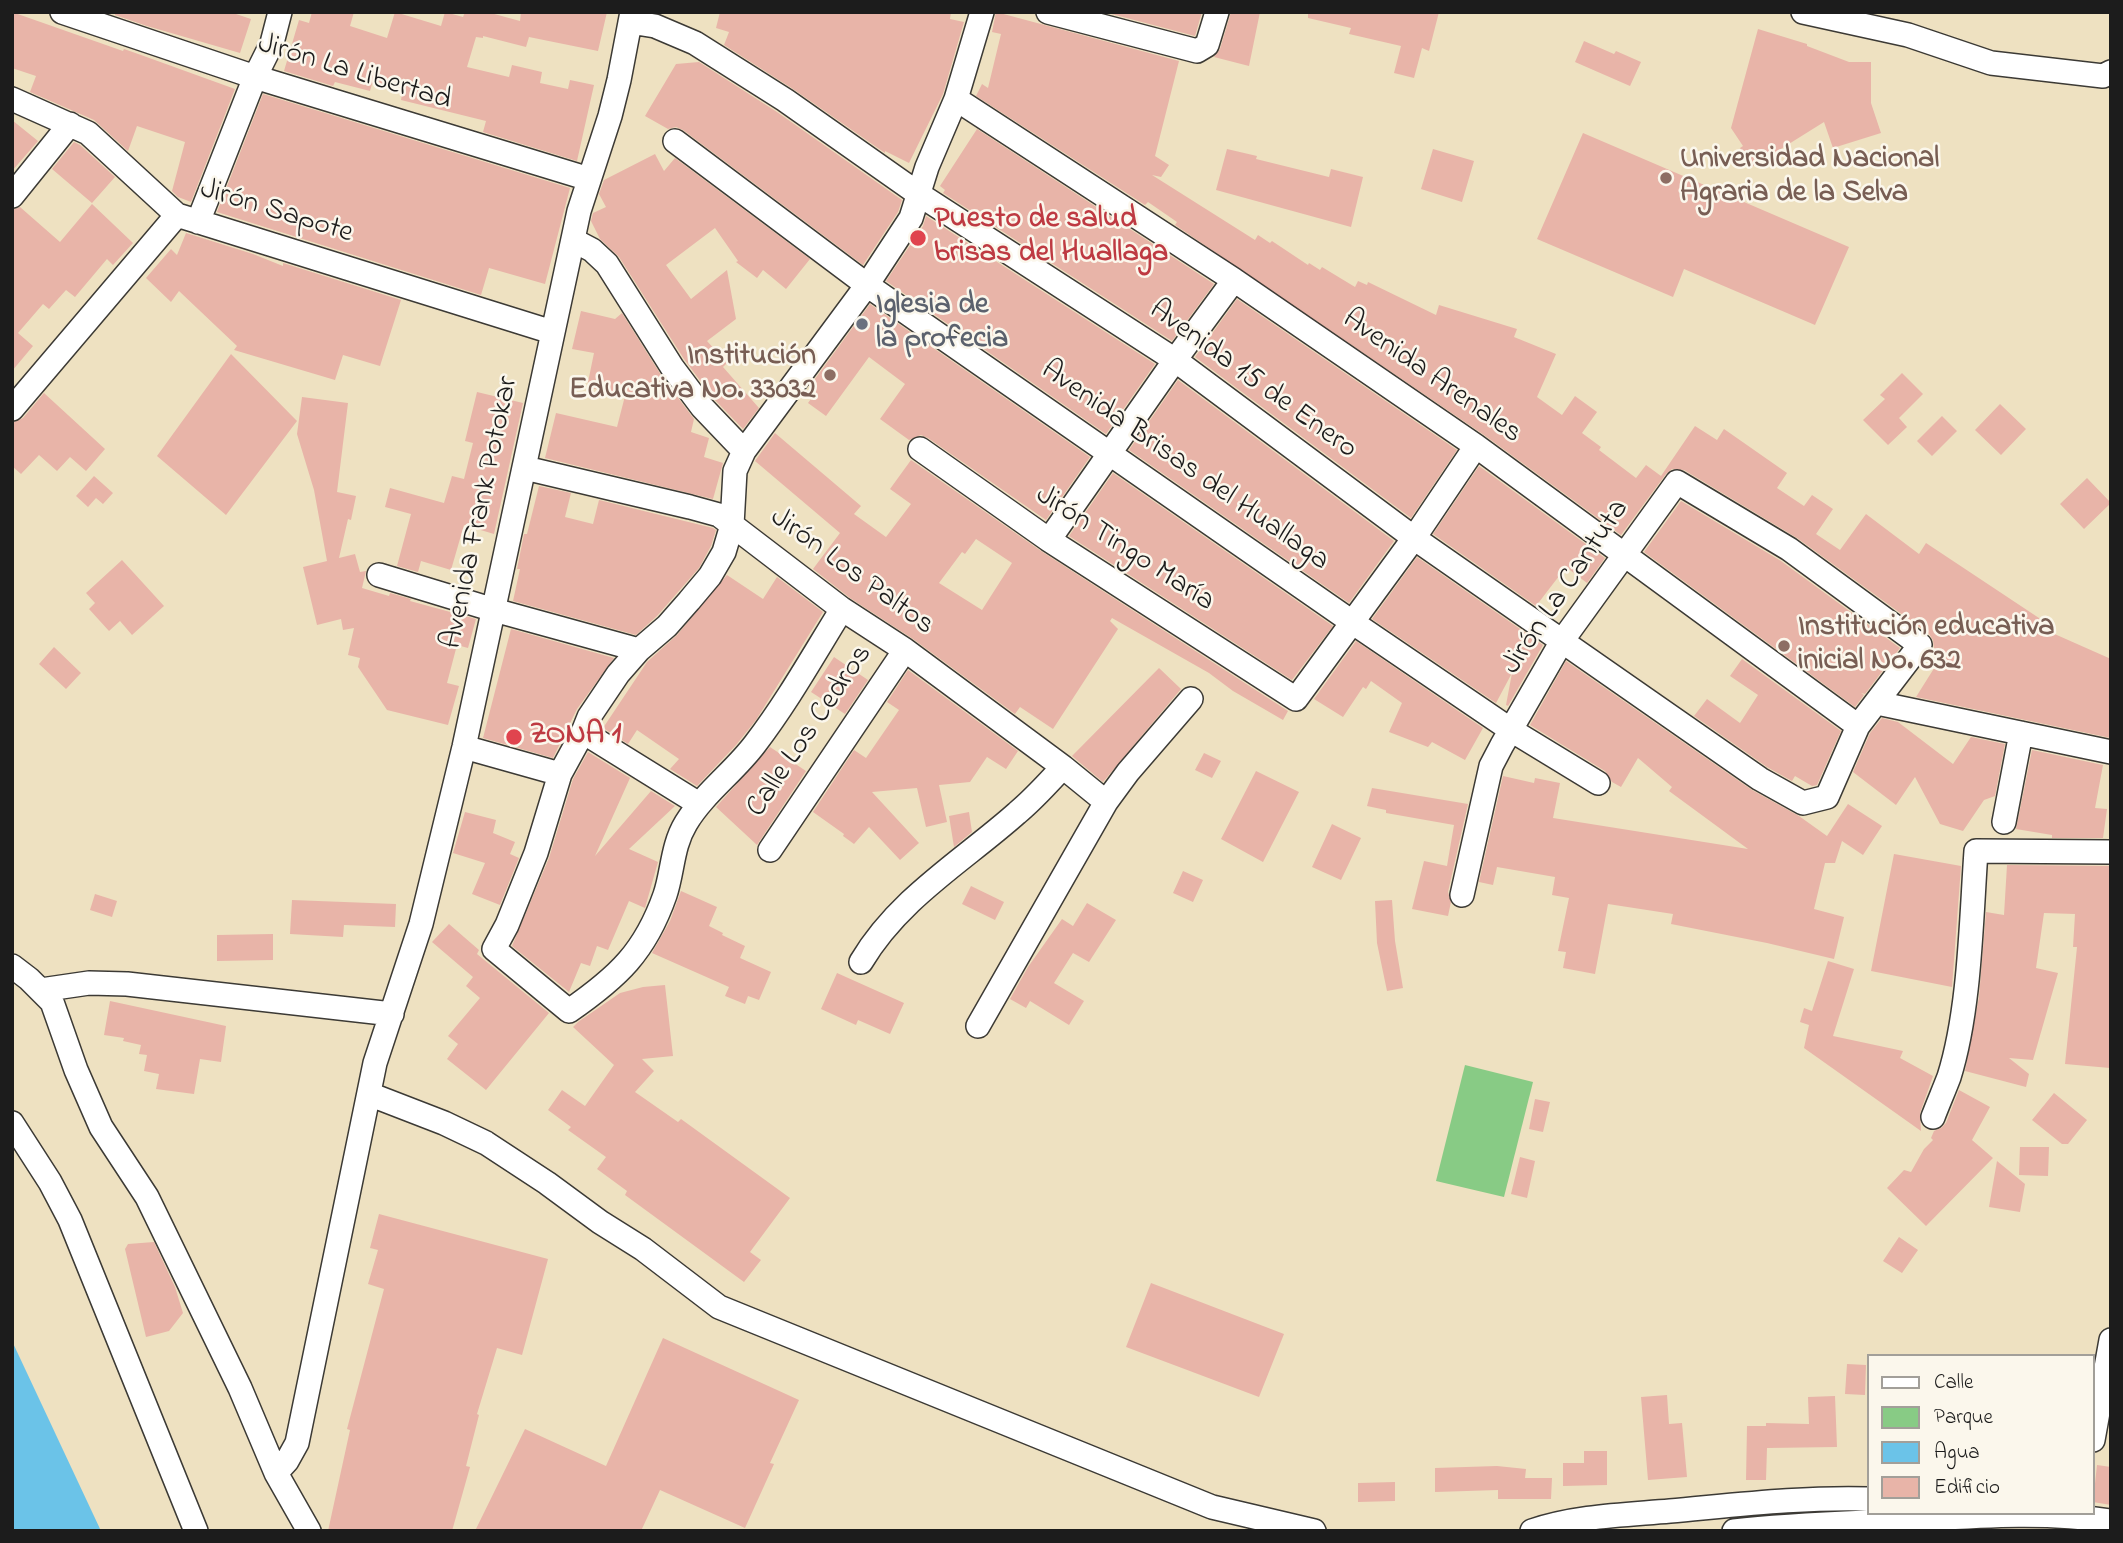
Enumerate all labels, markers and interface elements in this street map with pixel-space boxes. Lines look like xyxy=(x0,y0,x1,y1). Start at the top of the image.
street label: Jirón La Libertad xyxy=(253,28,455,120)
place label: Universidad Nacional Agraria de la Selva xyxy=(1680,143,1939,214)
marker: Universidad Nacional Agraria de la Selva xyxy=(1658,170,1674,186)
street label: Jirón Sapote xyxy=(195,173,357,253)
place label: Puesto de salud brisas del Huallaga xyxy=(934,203,1168,274)
marker: Puesto de salud brisas del Huallaga xyxy=(908,228,928,248)
place label: Iglesia de la profecia xyxy=(876,289,1008,360)
street label: Avenida 15 de Enero xyxy=(1141,293,1363,469)
street label: Avenida Arenales xyxy=(1334,303,1528,453)
marker: Iglesia de la profecia xyxy=(854,316,870,332)
place label: Institución Educativa No. 33032 xyxy=(569,340,816,410)
street label: Avenida Brisas del Huallaga xyxy=(1033,354,1335,580)
marker: Institución Educativa No. 33032 xyxy=(822,367,838,383)
street label: Avenida Frank Potokar xyxy=(436,373,528,653)
street label: Jirón Tingo María xyxy=(1028,479,1220,621)
street label: Jirón La Cantuta xyxy=(1495,494,1639,682)
street label: Jirón Los Paltos xyxy=(762,501,940,645)
place label: Institución educativa inicial No. 632 xyxy=(1798,611,2054,682)
marker: Institución educativa inicial No. 632 xyxy=(1776,638,1792,654)
street label: Calle Los Cedros xyxy=(740,639,882,825)
place label: ZONA 1 xyxy=(530,719,621,755)
marker: ZONA 1 xyxy=(504,727,524,747)
legend xyxy=(1868,1354,2095,1515)
text: Calle xyxy=(1934,1368,1973,1398)
text: Parque xyxy=(1934,1403,1993,1433)
text: Agua xyxy=(1934,1438,1980,1468)
text: Edificio xyxy=(1934,1473,2000,1503)

